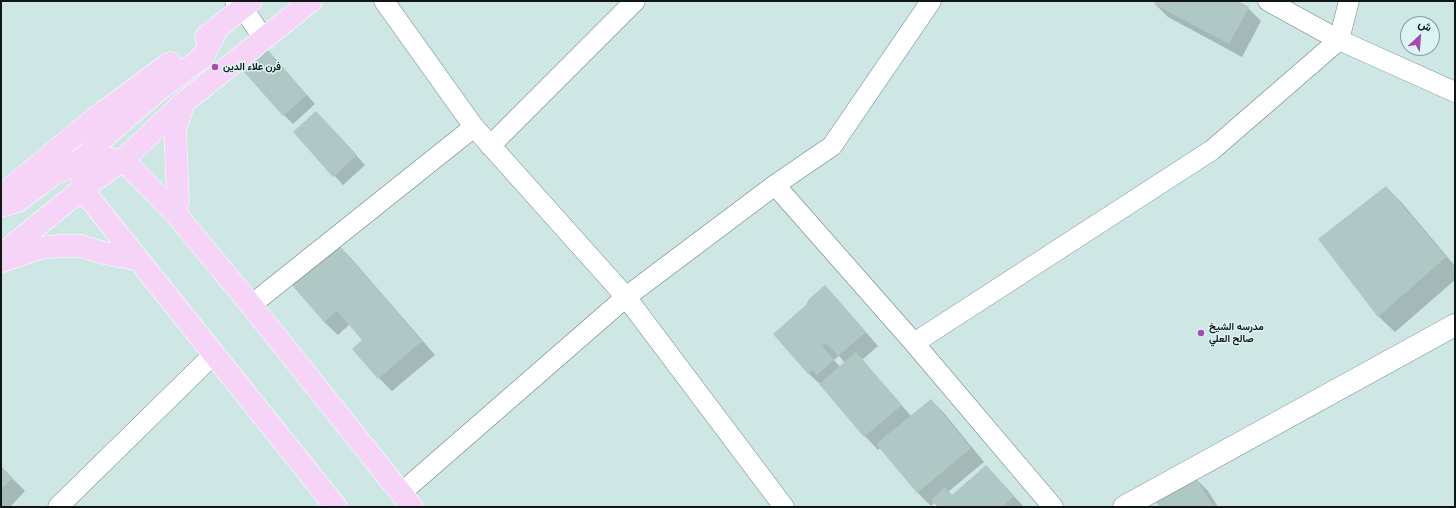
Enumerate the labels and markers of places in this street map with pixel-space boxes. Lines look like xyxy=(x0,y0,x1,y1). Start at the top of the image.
place label: فرن علاء الدين xyxy=(223,61,281,73)
marker: فرن علاء الدين xyxy=(210,62,220,72)
place label: مدرسه الشيخ صالح العلي xyxy=(1209,321,1264,344)
marker: مدرسه الشيخ صالح العلي xyxy=(1196,328,1206,338)

